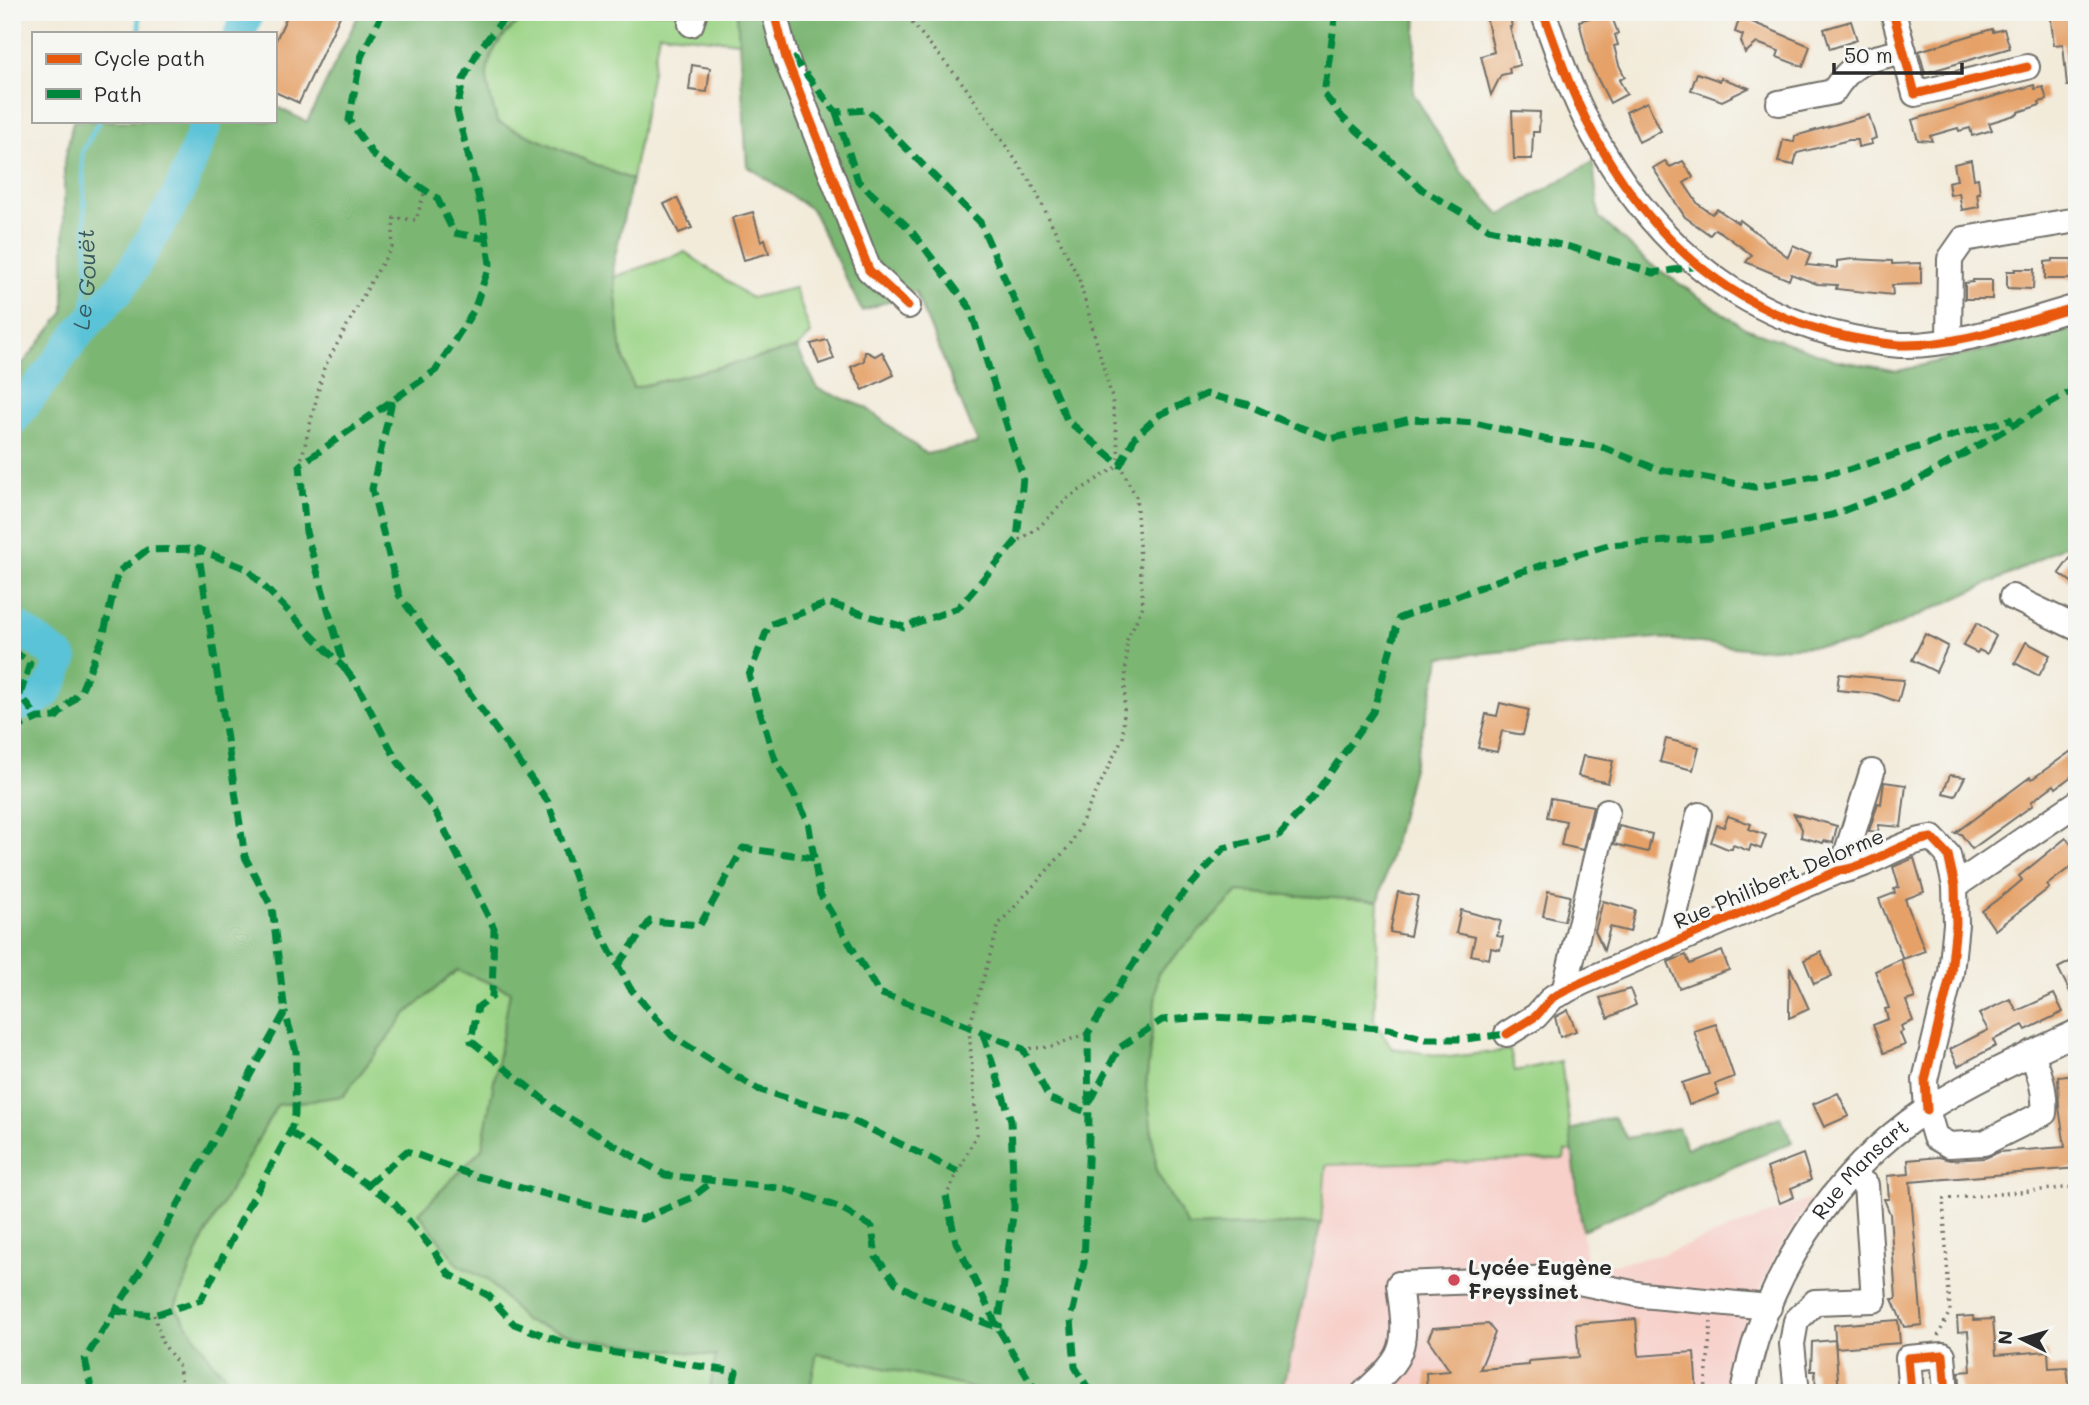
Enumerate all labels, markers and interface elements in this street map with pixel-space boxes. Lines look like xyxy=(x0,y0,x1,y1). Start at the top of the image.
legend xyxy=(32,32,276,122)
scale bar xyxy=(1834,32,1961,76)
text: 50 m xyxy=(1844,41,1893,68)
text: Cycle path xyxy=(94,44,204,71)
text: Path xyxy=(94,80,141,107)
water label: Le Gouët xyxy=(65,228,102,332)
street label: Rue Philibert Delorme xyxy=(1669,821,1888,934)
street label: Rue Mansart xyxy=(1805,1112,1914,1224)
place label: Lycée Eugène Freyssinet xyxy=(1468,1253,1612,1305)
marker: Lycée Eugène Freyssinet xyxy=(1446,1272,1462,1288)
north arrow xyxy=(1988,1304,2058,1374)
text: N xyxy=(1991,1329,2018,1346)

